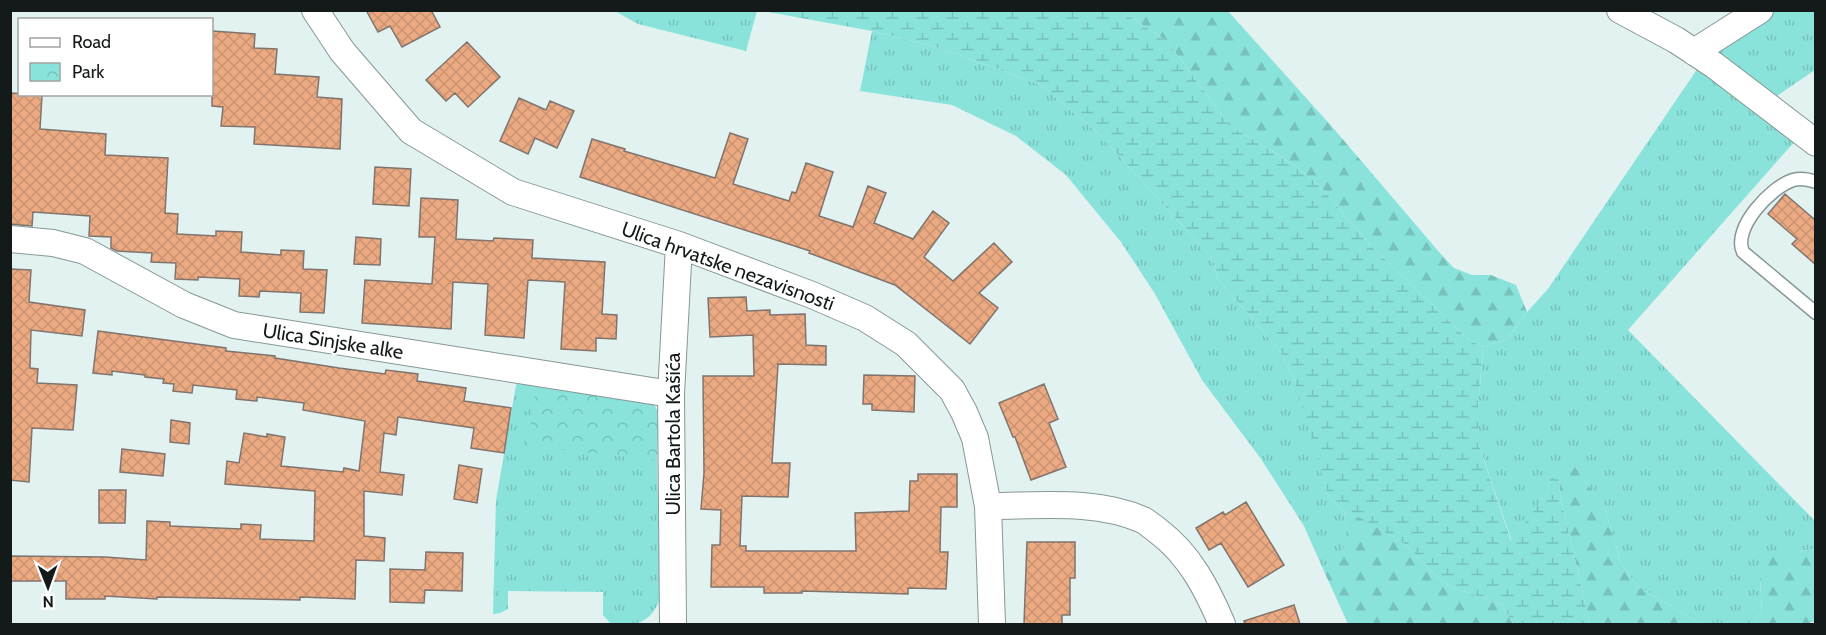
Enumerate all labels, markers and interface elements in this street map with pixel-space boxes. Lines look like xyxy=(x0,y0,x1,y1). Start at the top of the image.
legend xyxy=(18,18,213,96)
text: Road xyxy=(72,31,111,53)
text: Park xyxy=(72,61,105,83)
street label: Ulica hrvatske nezavisnosti xyxy=(618,216,838,316)
street label: Ulica Sinjske alke xyxy=(261,318,405,364)
street label: Ulica Bartola Kašića xyxy=(661,352,685,515)
north arrow xyxy=(18,557,78,617)
text: N xyxy=(42,592,54,611)

